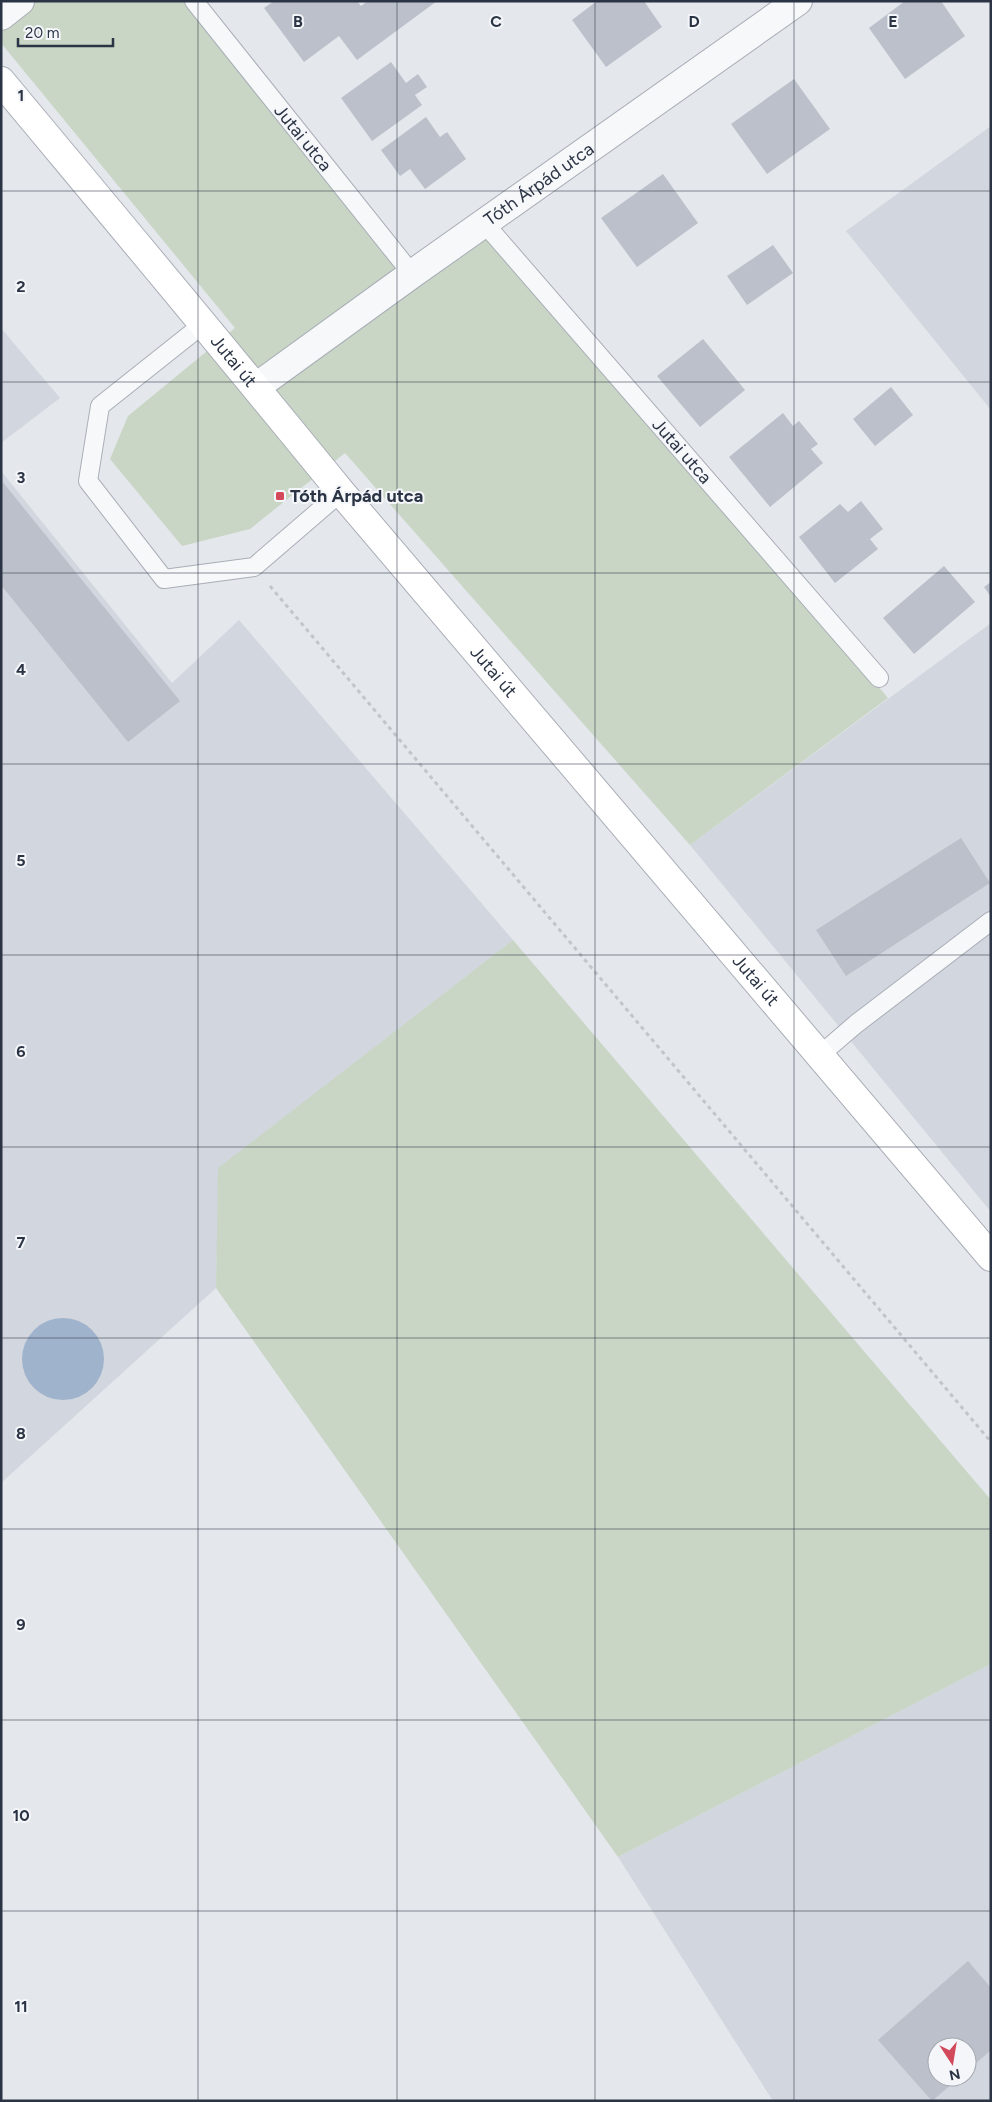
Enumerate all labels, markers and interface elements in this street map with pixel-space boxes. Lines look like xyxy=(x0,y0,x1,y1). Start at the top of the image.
text: B xyxy=(293,12,303,31)
text: C xyxy=(490,12,502,31)
text: D xyxy=(688,12,700,31)
text: E xyxy=(888,12,898,31)
scale bar xyxy=(18,15,112,47)
text: 20 m xyxy=(25,24,59,42)
text: 1 xyxy=(18,86,24,105)
street label: Jutai utca xyxy=(269,100,337,176)
street label: Tóth Árpád utca xyxy=(480,138,598,231)
text: 2 xyxy=(16,277,26,296)
street label: Jutai út xyxy=(206,330,262,392)
street label: Jutai utca xyxy=(648,414,716,488)
text: 3 xyxy=(17,468,26,487)
place label: Tóth Árpád utca xyxy=(290,485,423,507)
marker: Tóth Árpád utca xyxy=(274,490,286,502)
street label: Jutai út xyxy=(465,641,522,702)
text: 4 xyxy=(16,660,26,679)
text: 5 xyxy=(16,851,26,870)
street label: Jutai út xyxy=(728,950,784,1011)
text: 6 xyxy=(16,1042,26,1061)
text: 7 xyxy=(17,1233,26,1252)
text: 8 xyxy=(16,1424,26,1443)
text: 9 xyxy=(16,1615,26,1634)
text: 10 xyxy=(12,1806,30,1825)
text: 11 xyxy=(14,1997,28,2016)
north arrow xyxy=(927,2037,977,2087)
text: N xyxy=(948,2065,962,2084)

